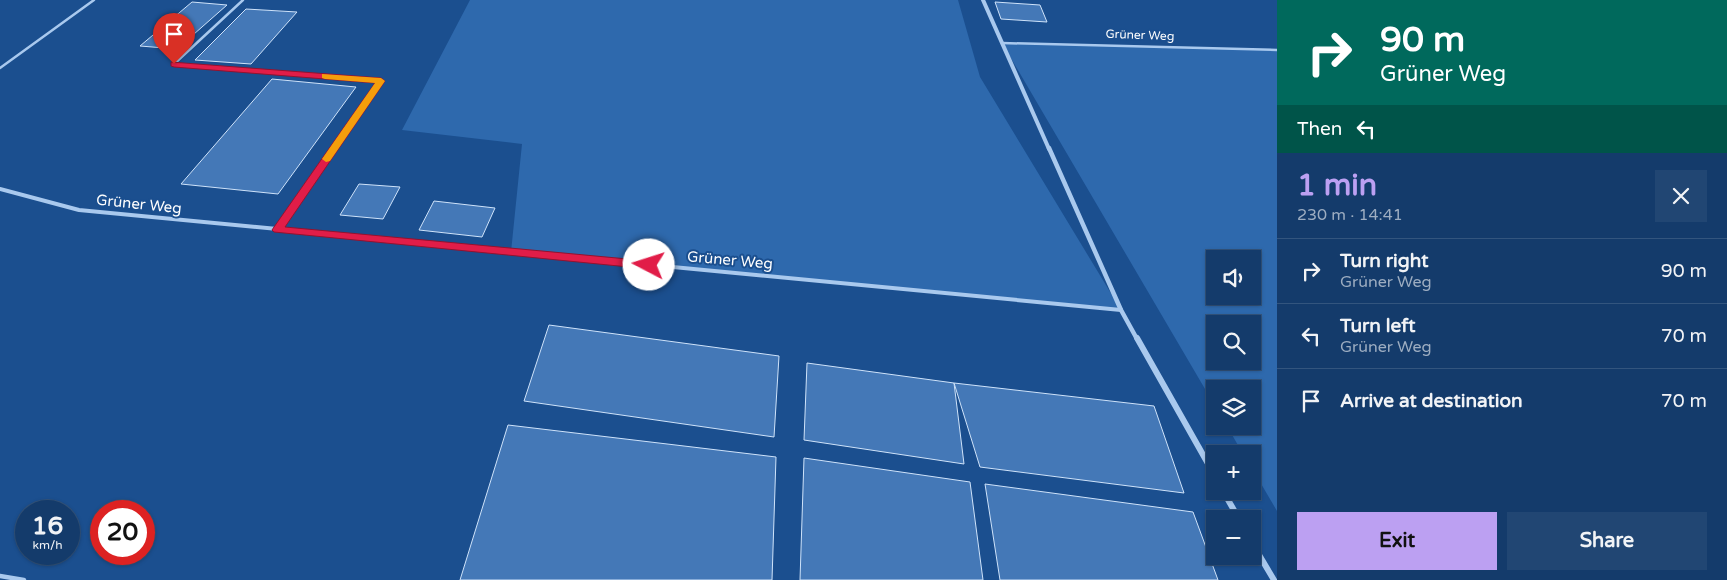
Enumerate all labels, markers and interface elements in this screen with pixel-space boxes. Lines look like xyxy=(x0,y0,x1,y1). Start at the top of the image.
pin xyxy=(153,13,195,64)
text: 90 m xyxy=(1380,19,1465,61)
icon: arrive xyxy=(160,20,188,48)
icon: right xyxy=(1297,20,1362,85)
street label: Grüner Weg xyxy=(1105,27,1175,43)
text: Grüner Weg xyxy=(1380,61,1506,87)
icon: left xyxy=(1352,115,1380,143)
text: Then xyxy=(1297,118,1342,140)
text: 1 min xyxy=(1297,167,1377,204)
button: close xyxy=(1655,170,1707,222)
street label: Grüner Weg xyxy=(95,191,183,217)
text: 230 m · 14:41 xyxy=(1297,205,1403,225)
position arrow xyxy=(622,238,674,290)
street label: Grüner Weg xyxy=(686,247,774,273)
map controls xyxy=(1206,250,1261,565)
button: sound xyxy=(1206,250,1261,305)
text: Turn right xyxy=(1340,250,1428,272)
icon: right xyxy=(1297,257,1325,285)
text: 90 m xyxy=(1661,260,1707,282)
text: Grüner Weg xyxy=(1340,272,1432,292)
button: search xyxy=(1206,315,1261,370)
text: Turn left xyxy=(1340,315,1416,337)
icon: left xyxy=(1297,322,1325,350)
text: 70 m xyxy=(1661,325,1707,347)
text: Grüner Weg xyxy=(1340,337,1432,357)
button: layers xyxy=(1206,380,1261,435)
icon: arrive xyxy=(1297,387,1325,415)
text: Arrive at destination xyxy=(1340,390,1523,412)
text: 70 m xyxy=(1661,390,1707,412)
button: + xyxy=(1206,445,1261,500)
speed limit sign: 20 xyxy=(90,500,155,565)
button: − xyxy=(1206,510,1261,565)
text: 16 xyxy=(32,511,63,541)
button: Exit xyxy=(1297,512,1497,570)
button: Share xyxy=(1507,512,1707,570)
text: km/h xyxy=(32,538,63,552)

